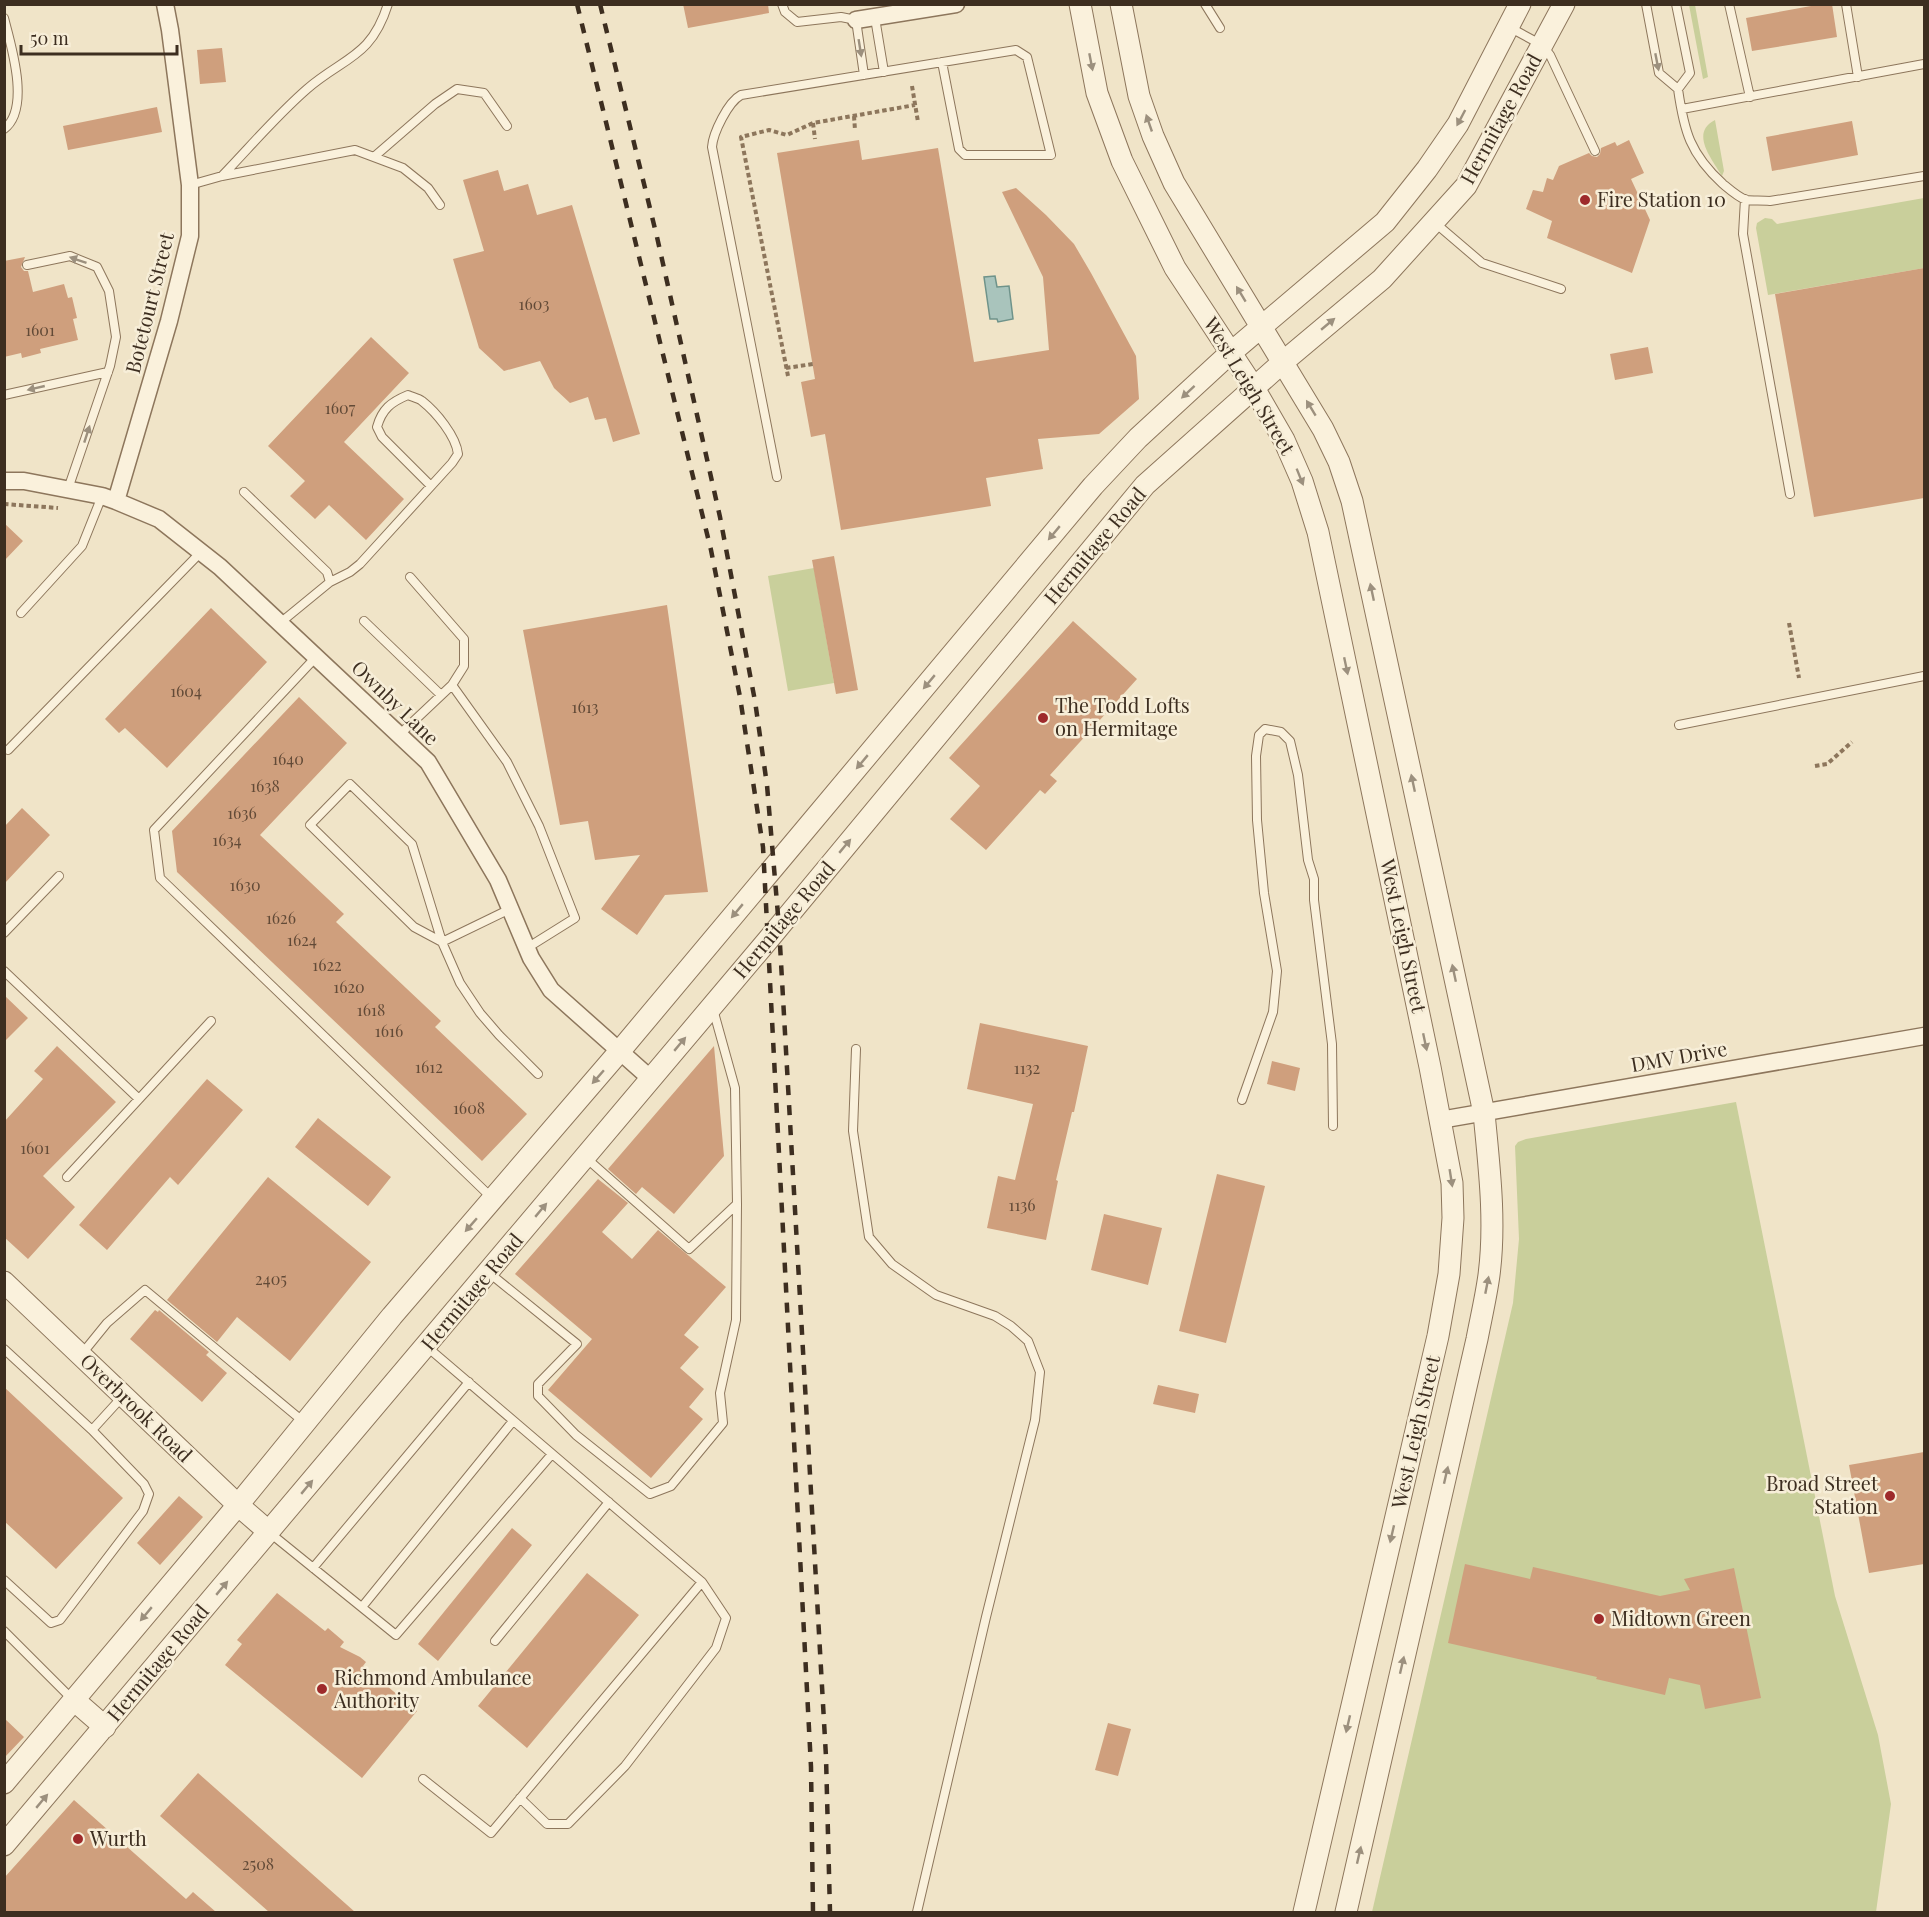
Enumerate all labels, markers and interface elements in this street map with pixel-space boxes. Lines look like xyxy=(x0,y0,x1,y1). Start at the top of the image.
scale bar xyxy=(21,18,177,56)
text: 50 m xyxy=(30,26,69,50)
one-way arrow xyxy=(855,38,864,57)
street label: Hermitage Road xyxy=(1453,48,1547,188)
one-way arrow xyxy=(1087,53,1096,72)
one-way arrow xyxy=(1653,53,1662,72)
one-way arrow xyxy=(1456,110,1466,127)
one-way arrow xyxy=(1143,114,1153,132)
place label: Fire Station 10 xyxy=(1597,185,1726,212)
marker: Fire Station 10 xyxy=(1578,193,1592,207)
street label: Botetourt Street xyxy=(118,228,179,376)
one-way arrow xyxy=(69,254,87,264)
one-way arrow xyxy=(1236,286,1247,302)
house number: 1603 xyxy=(518,293,550,314)
street label: West Leigh Street xyxy=(1198,310,1303,460)
one-way arrow xyxy=(1320,318,1336,331)
house number: 1601 xyxy=(25,319,55,340)
one-way arrow xyxy=(26,384,45,393)
one-way arrow xyxy=(1181,385,1196,399)
house number: 1607 xyxy=(325,397,356,418)
one-way arrow xyxy=(1305,400,1316,416)
one-way arrow xyxy=(83,425,92,443)
one-way arrow xyxy=(1296,468,1305,486)
street label: Hermitage Road xyxy=(1037,480,1151,609)
one-way arrow xyxy=(1048,525,1061,540)
one-way arrow xyxy=(1367,582,1376,601)
street label: Ownby Lane xyxy=(347,653,446,750)
one-way arrow xyxy=(1342,657,1352,675)
one-way arrow xyxy=(922,674,935,690)
house number: 1604 xyxy=(170,680,202,701)
place label: The Todd Lofts on Hermitage xyxy=(1055,691,1190,741)
house number: 1613 xyxy=(571,696,599,717)
marker: The Todd Lofts on Hermitage xyxy=(1036,711,1050,725)
house number: 1640 xyxy=(272,748,304,769)
one-way arrow xyxy=(856,754,869,769)
one-way arrow xyxy=(1408,773,1417,792)
house number: 1638 xyxy=(250,775,280,796)
house number: 1636 xyxy=(227,802,257,823)
house number: 1634 xyxy=(212,829,242,850)
one-way arrow xyxy=(839,839,851,854)
street label: Hermitage Road xyxy=(726,854,840,983)
street label: West Leigh Street xyxy=(1375,855,1434,1016)
house number: 1630 xyxy=(229,874,261,895)
one-way arrow xyxy=(731,903,744,918)
house number: 1626 xyxy=(266,907,296,928)
house number: 1624 xyxy=(287,929,317,950)
house number: 1622 xyxy=(312,954,342,975)
one-way arrow xyxy=(1449,963,1458,982)
house number: 1620 xyxy=(333,976,365,997)
house number: 1618 xyxy=(357,999,385,1020)
house number: 1616 xyxy=(375,1020,403,1041)
one-way arrow xyxy=(1421,1033,1430,1052)
street label: DMV Drive xyxy=(1628,1034,1729,1077)
one-way arrow xyxy=(673,1036,686,1052)
house number: 1612 xyxy=(415,1056,443,1077)
house number: 1132 xyxy=(1014,1057,1040,1078)
one-way arrow xyxy=(592,1069,605,1084)
house number: 1608 xyxy=(453,1097,485,1118)
house number: 1601 xyxy=(20,1137,50,1158)
one-way arrow xyxy=(1446,1169,1455,1188)
house number: 1136 xyxy=(1008,1194,1036,1215)
one-way arrow xyxy=(534,1202,547,1218)
one-way arrow xyxy=(465,1217,478,1232)
street label: Hermitage Road xyxy=(414,1226,528,1355)
house number: 2405 xyxy=(255,1268,287,1289)
one-way arrow xyxy=(1483,1275,1492,1294)
street label: Overbrook Road xyxy=(75,1347,199,1468)
street label: West Leigh Street xyxy=(1384,1352,1445,1512)
one-way arrow xyxy=(1441,1466,1451,1484)
place label: Broad Street Station xyxy=(1766,1469,1879,1519)
one-way arrow xyxy=(300,1480,313,1495)
marker: Broad Street Station xyxy=(1883,1489,1897,1503)
one-way arrow xyxy=(1387,1525,1397,1544)
one-way arrow xyxy=(216,1580,229,1596)
street label: Hermitage Road xyxy=(100,1597,214,1726)
place label: Midtown Green xyxy=(1611,1604,1751,1631)
one-way arrow xyxy=(140,1606,153,1622)
marker: Midtown Green xyxy=(1592,1612,1606,1626)
one-way arrow xyxy=(1398,1656,1408,1675)
place label: Richmond Ambulance Authority xyxy=(333,1663,532,1713)
marker: Richmond Ambulance Authority xyxy=(315,1682,329,1696)
one-way arrow xyxy=(1342,1715,1352,1733)
one-way arrow xyxy=(35,1794,48,1809)
place label: Wurth xyxy=(89,1824,147,1851)
marker: Wurth xyxy=(71,1832,85,1846)
one-way arrow xyxy=(1355,1846,1364,1865)
house number: 2508 xyxy=(242,1853,274,1874)

